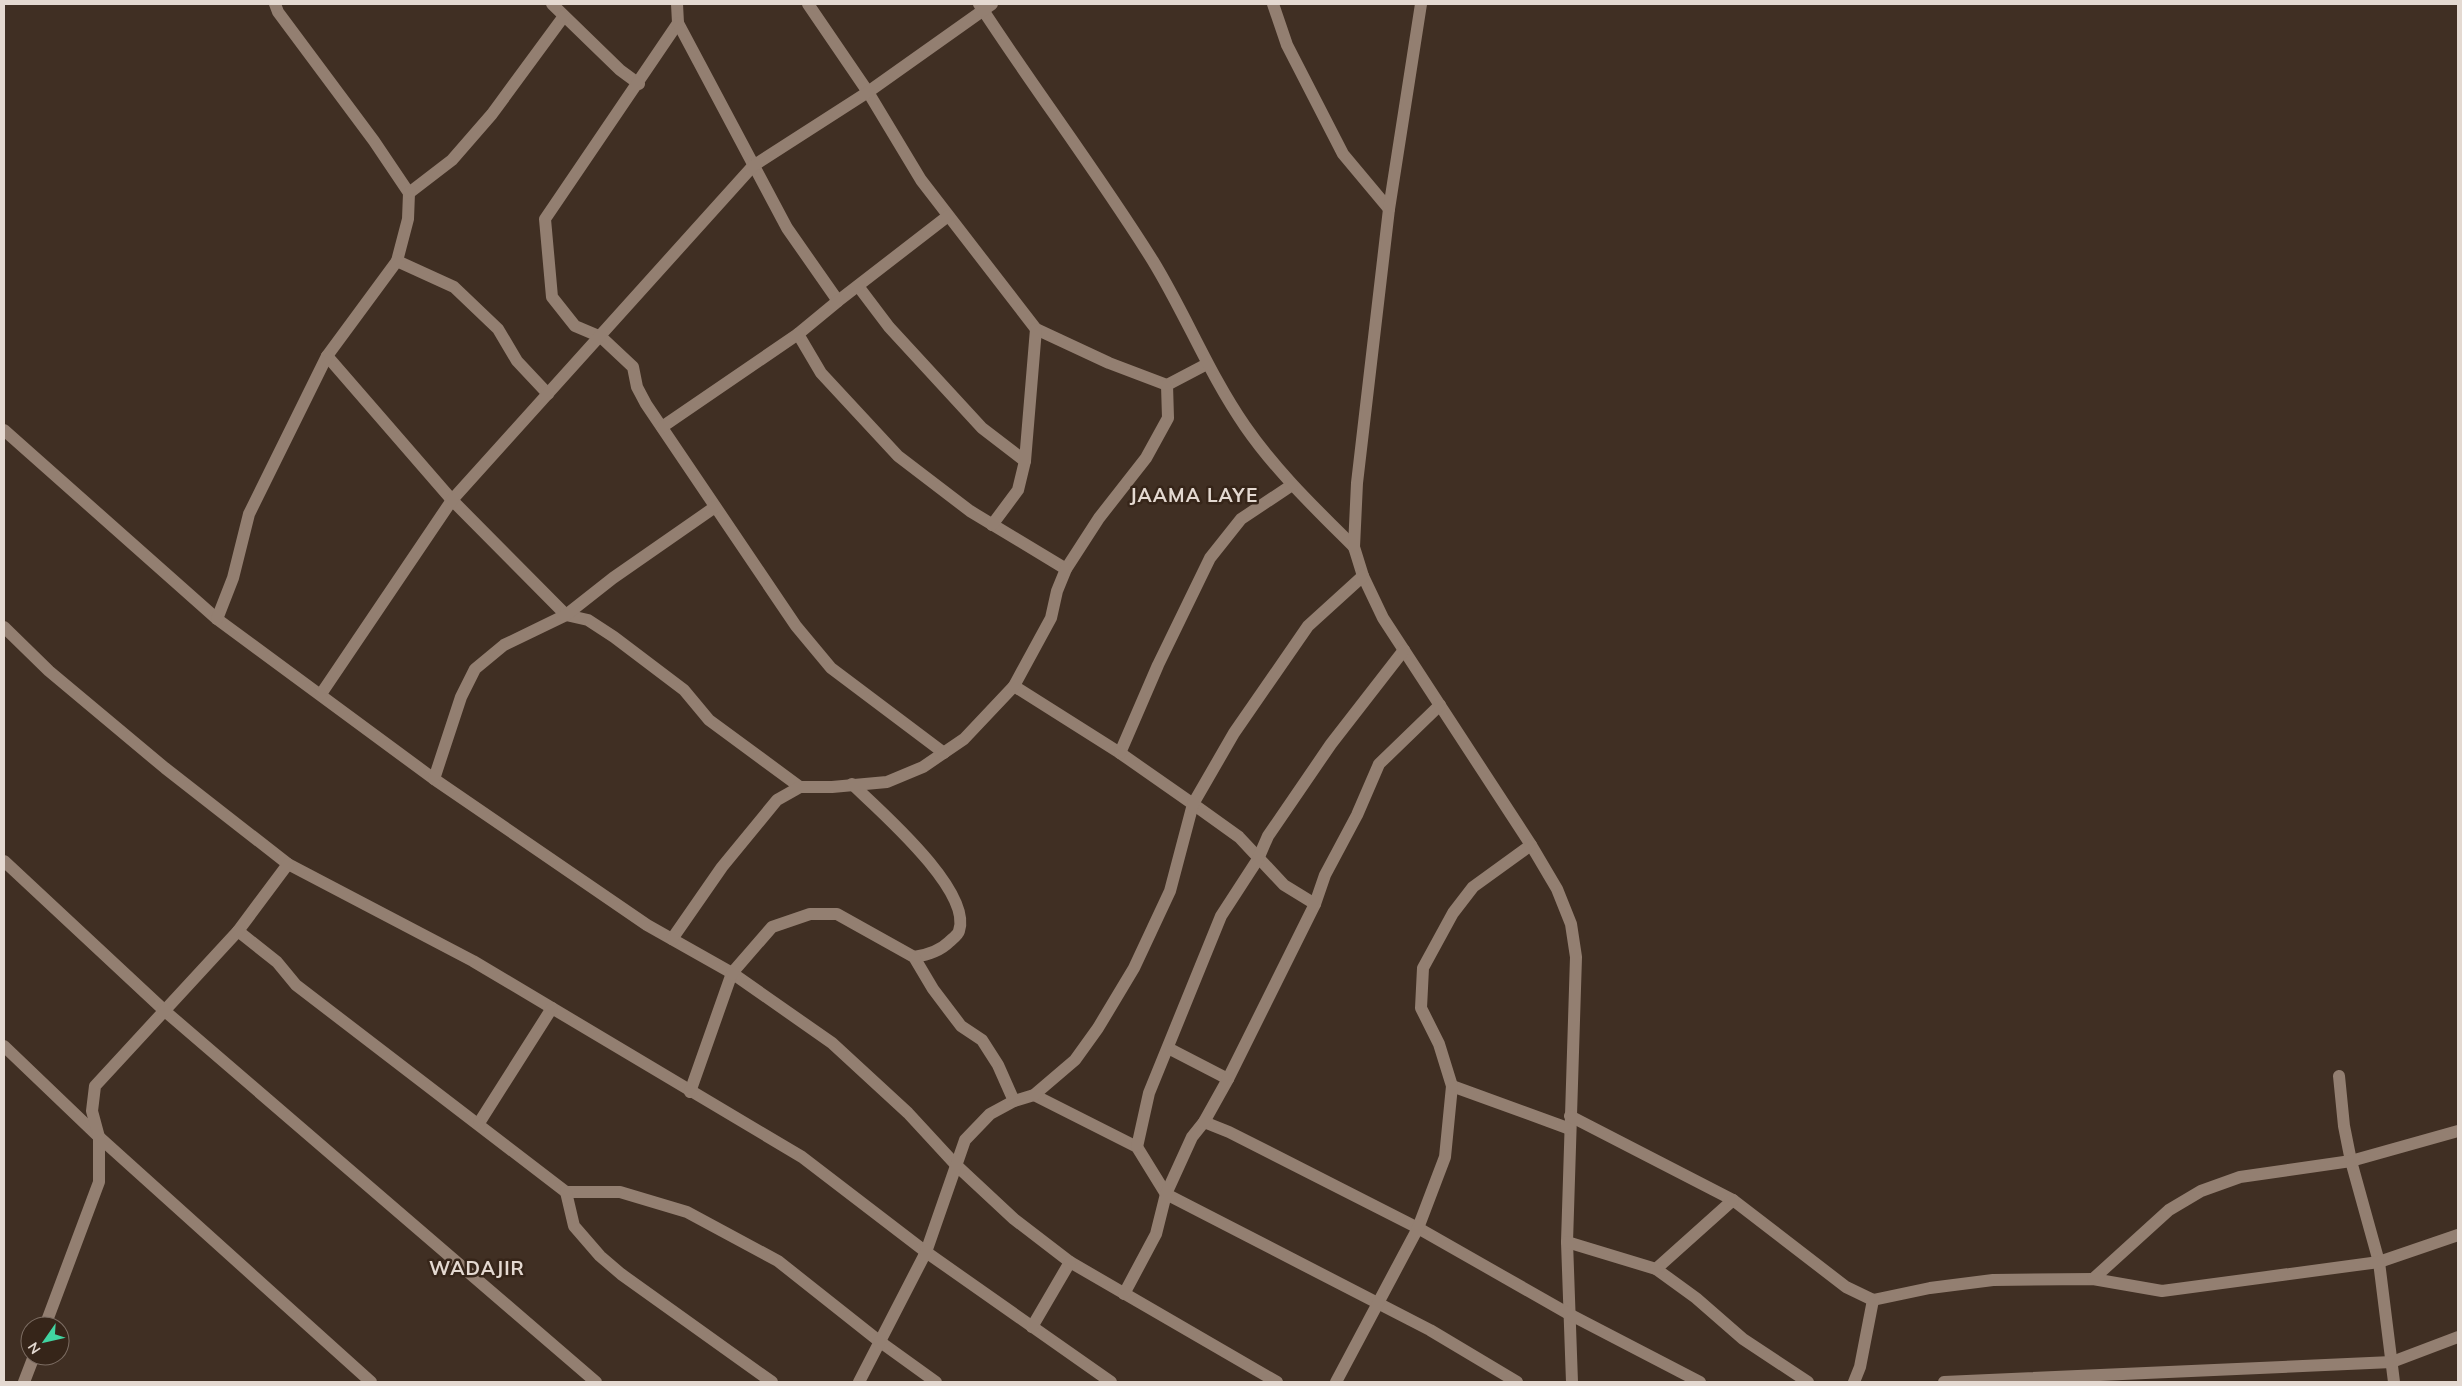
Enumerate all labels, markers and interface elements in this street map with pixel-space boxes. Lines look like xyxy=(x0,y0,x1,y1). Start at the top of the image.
district label: JAAMA LAYE xyxy=(1130,483,1258,507)
district label: WADAJIR xyxy=(429,1256,525,1280)
north arrow xyxy=(20,1316,70,1366)
text: N xyxy=(24,1339,45,1358)

